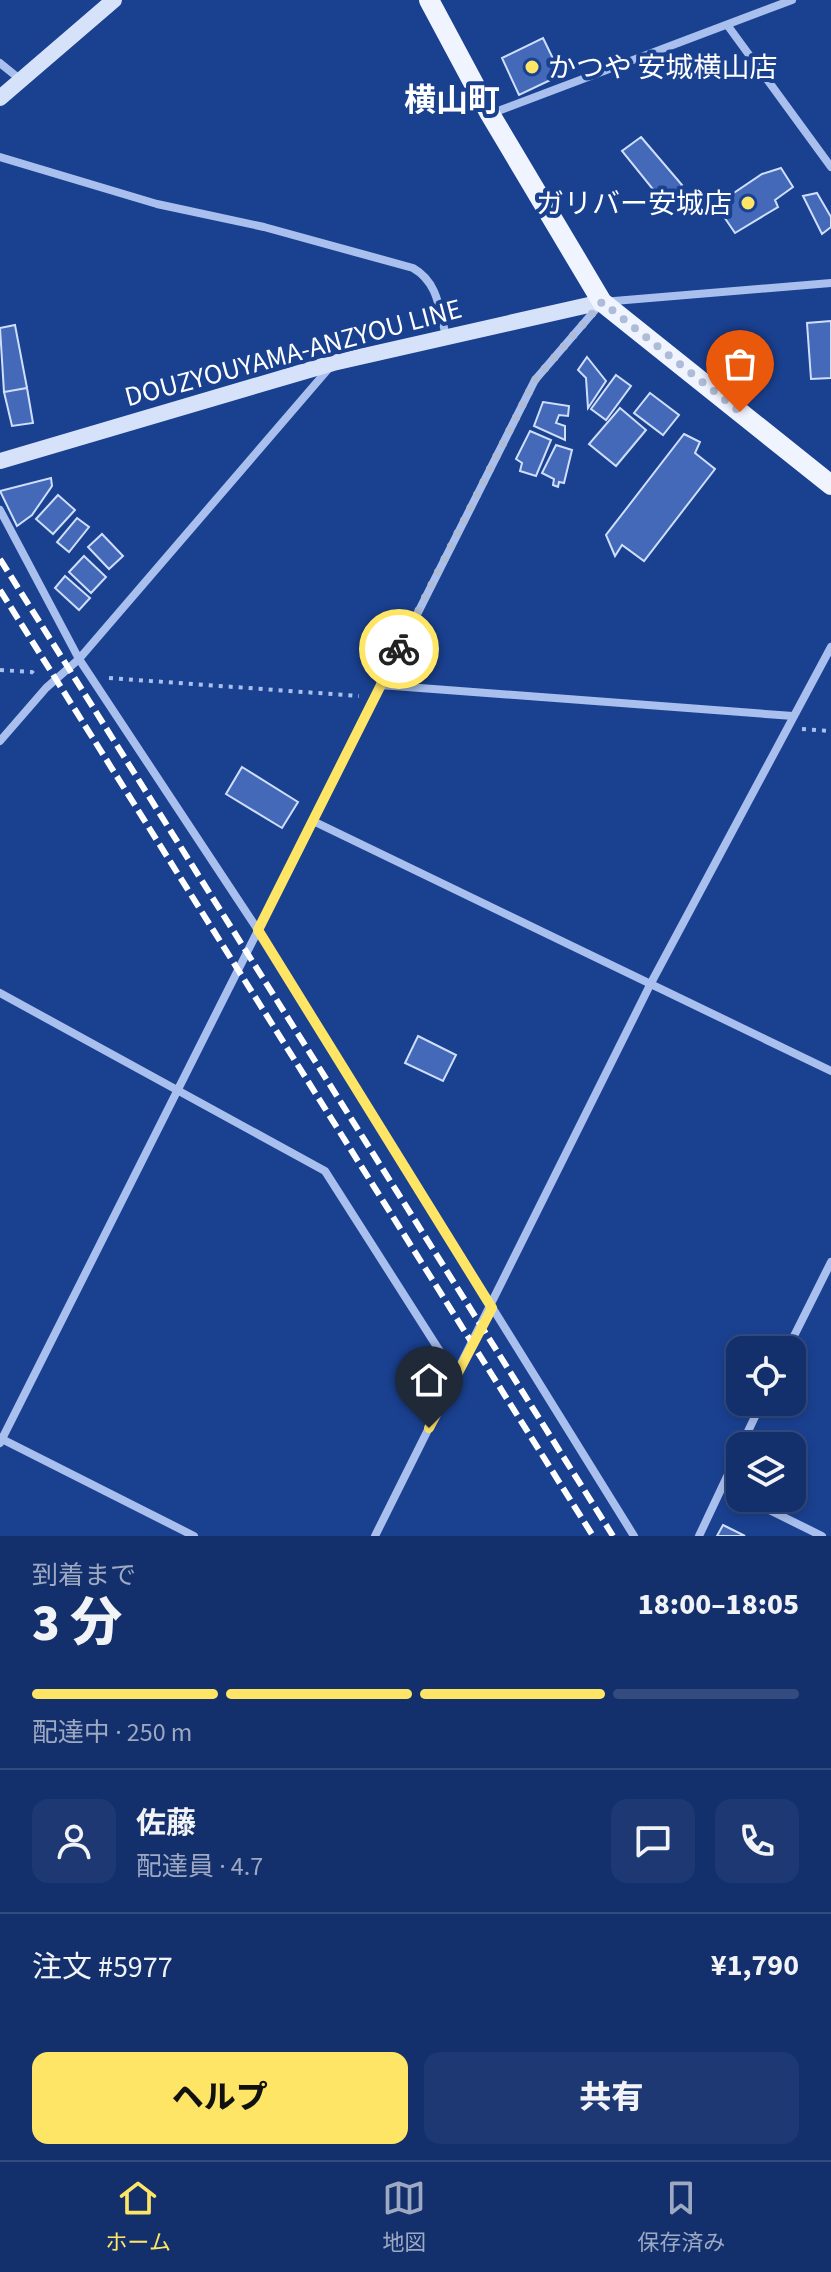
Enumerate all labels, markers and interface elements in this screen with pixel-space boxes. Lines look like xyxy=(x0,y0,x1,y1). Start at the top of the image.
place label: かつや 安城横山店 xyxy=(548,48,778,88)
marker: かつや 安城横山店 xyxy=(523,58,541,76)
district label: 横山町 xyxy=(404,78,500,124)
place label: ガリバー安城店 xyxy=(536,184,732,224)
marker: ガリバー安城店 xyxy=(739,194,757,212)
street label: DOUZYOUYAMA-ANZYOU LINE xyxy=(120,289,466,417)
pin xyxy=(706,330,774,412)
icon: bag xyxy=(718,342,762,386)
courier xyxy=(359,609,439,689)
icon: bike xyxy=(377,627,421,671)
map controls xyxy=(726,1336,806,1512)
button: locate xyxy=(726,1336,806,1416)
pin xyxy=(395,1346,463,1428)
icon: home xyxy=(407,1358,451,1402)
button: layers xyxy=(726,1432,806,1512)
text: 到着まで xyxy=(32,1557,136,1594)
text: 18:00–18:05 xyxy=(638,1583,799,1626)
text: 3 分 xyxy=(32,1587,122,1661)
text: 配達中 · 250 m xyxy=(32,1714,192,1751)
button: person xyxy=(32,1799,116,1883)
button: chat xyxy=(611,1799,695,1883)
button: phone xyxy=(715,1799,799,1883)
text: 佐藤 xyxy=(136,1802,196,1845)
text: 配達員 · 4.7 xyxy=(136,1848,263,1885)
text: ¥1,790 xyxy=(711,1944,799,1987)
text: 注文 #5977 xyxy=(32,1946,173,1989)
button: ヘルプ xyxy=(32,2052,408,2144)
button: 共有 xyxy=(424,2052,799,2144)
tab: ホーム xyxy=(106,2176,171,2259)
tab: 地図 xyxy=(382,2176,426,2259)
tab: 保存済み xyxy=(637,2176,725,2259)

